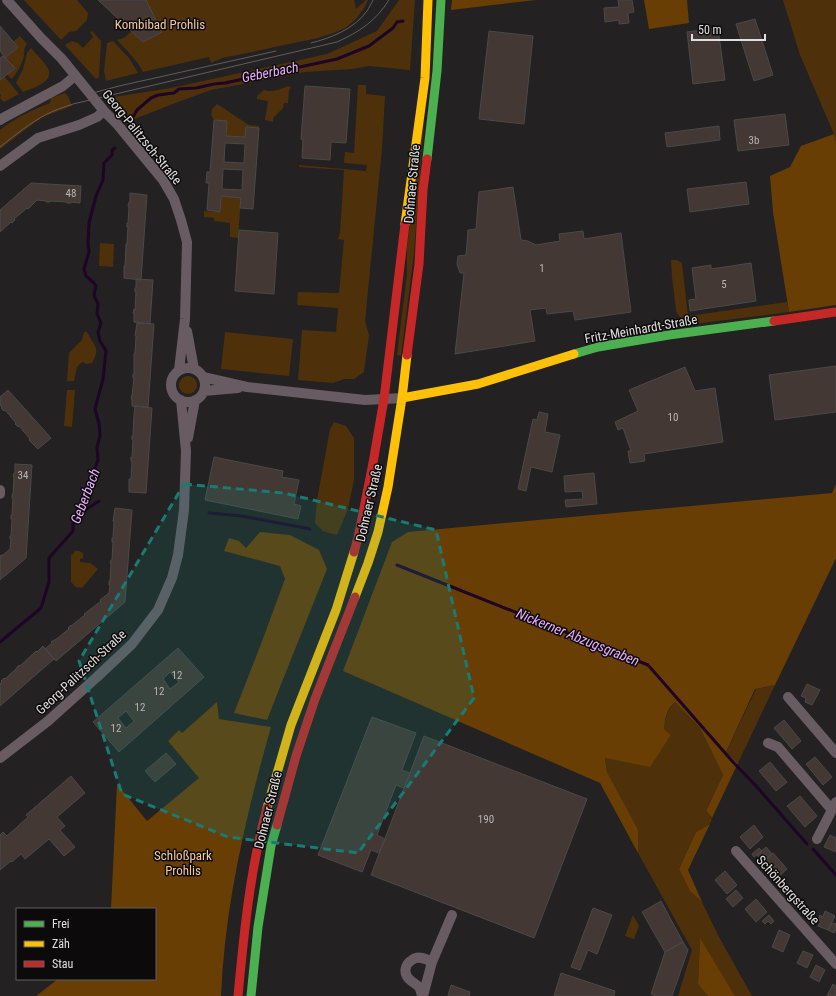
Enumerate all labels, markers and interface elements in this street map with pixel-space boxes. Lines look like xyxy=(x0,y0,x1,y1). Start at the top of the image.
scale bar xyxy=(692,16,765,42)
park label: Kombibad Prohlis xyxy=(115,17,205,32)
text: 50 m xyxy=(698,23,722,37)
water label: Geberbach xyxy=(240,59,300,85)
street label: Georg-Palitzsch-Straße xyxy=(99,87,185,187)
house number: 3b xyxy=(749,134,759,147)
street label: Dohnaer Straße xyxy=(401,144,423,224)
house number: 48 xyxy=(66,187,76,200)
house number: 1 xyxy=(539,262,545,275)
house number: 5 xyxy=(721,278,727,291)
street label: Fritz-Meinhardt-Straße xyxy=(583,312,699,346)
house number: 10 xyxy=(668,411,678,424)
street label: Dohnaer Straße xyxy=(353,463,385,543)
water label: Geberbach xyxy=(67,466,103,526)
house number: 34 xyxy=(18,469,29,482)
water label: Nickerner Abzugsgraben xyxy=(514,605,642,669)
street label: Georg-Palitzsch-Straße xyxy=(33,626,129,718)
house number: 12 xyxy=(172,669,182,682)
house number: 12 xyxy=(154,685,164,698)
house number: 12 xyxy=(135,701,145,714)
house number: 12 xyxy=(111,722,121,735)
street label: Dohnaer Straße xyxy=(251,770,285,850)
house number: 190 xyxy=(478,813,494,826)
park label: Schloßpark Prohlis xyxy=(154,848,212,878)
street label: Schönbergstraße xyxy=(753,853,823,927)
legend xyxy=(16,908,156,980)
text: Frei xyxy=(52,917,70,931)
text: Zäh xyxy=(52,937,70,951)
text: Stau xyxy=(52,957,74,971)

